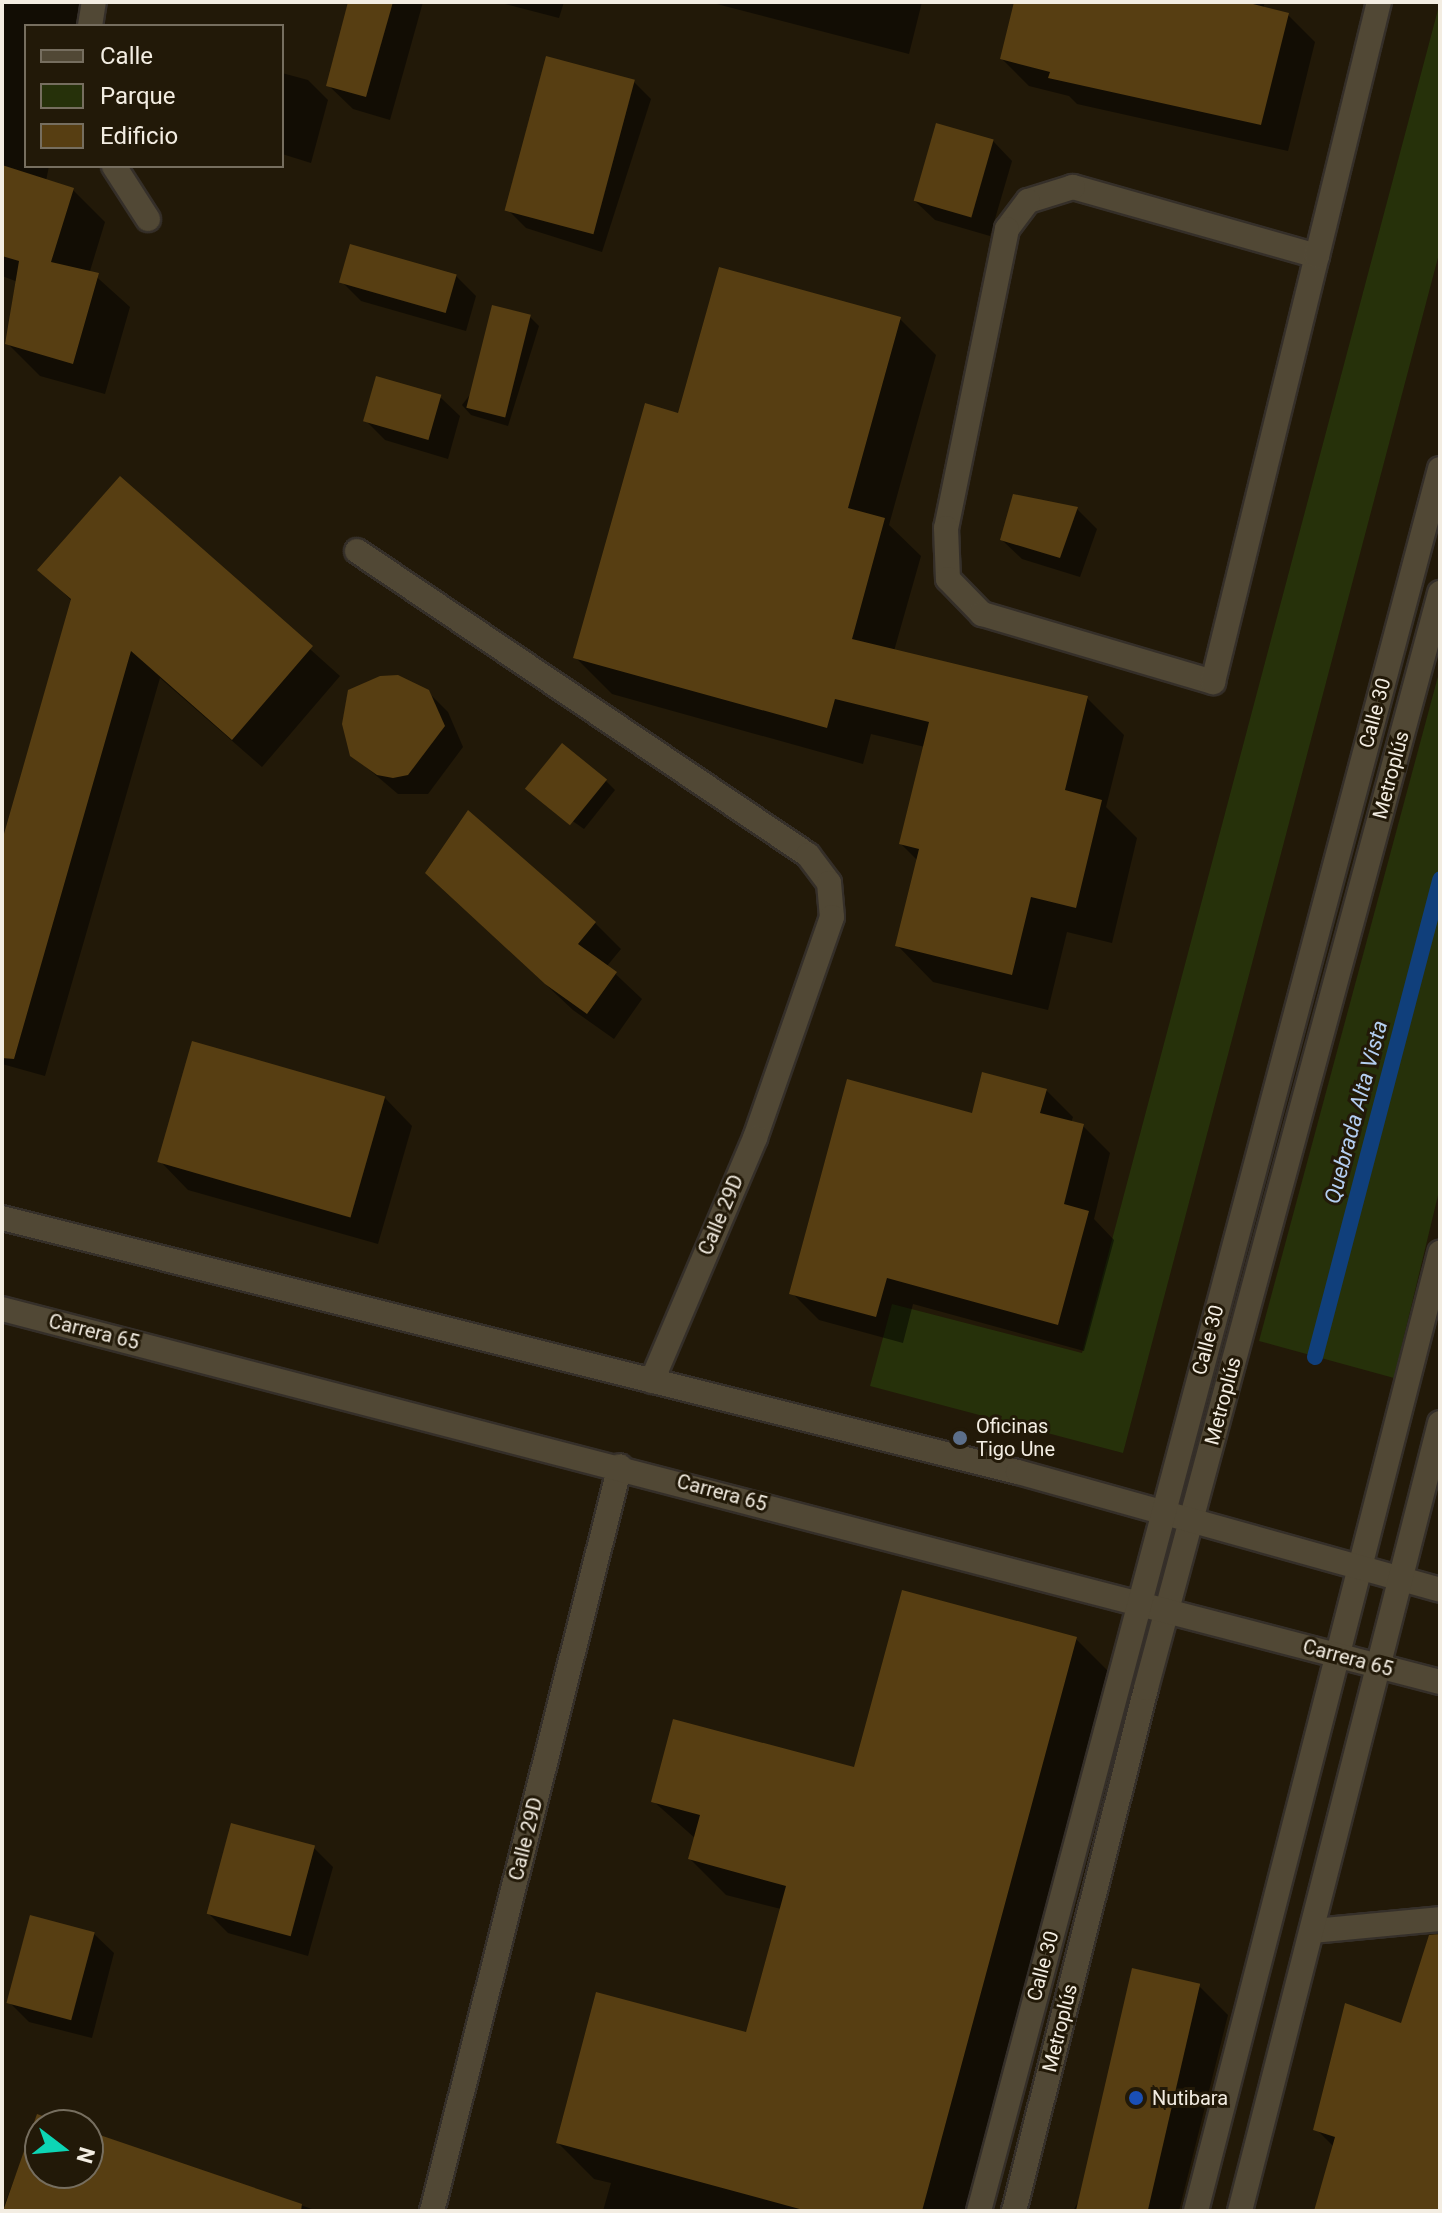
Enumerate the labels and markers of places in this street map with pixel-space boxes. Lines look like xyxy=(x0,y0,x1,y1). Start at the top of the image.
place label: Oficinas Tigo Une xyxy=(976,1414,1055,1461)
marker: Oficinas Tigo Une xyxy=(951,1429,969,1447)
place label: Nutibara xyxy=(1152,2086,1228,2110)
marker: Nutibara xyxy=(1127,2089,1145,2107)

